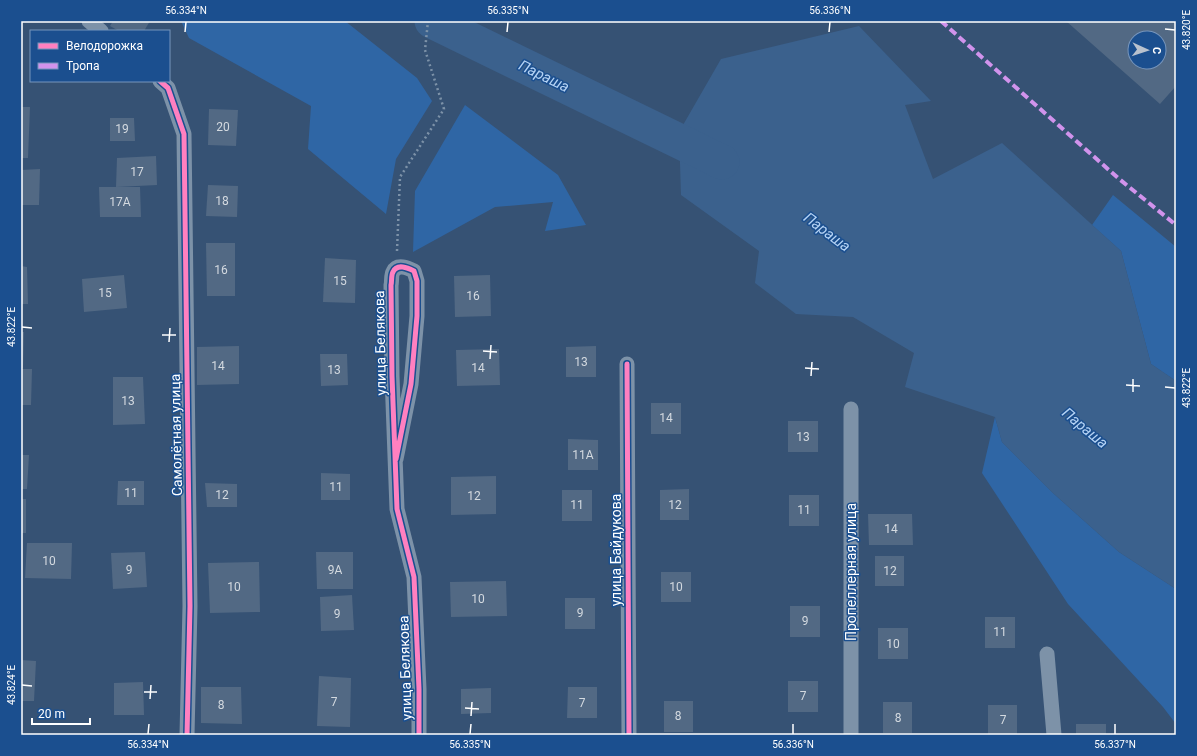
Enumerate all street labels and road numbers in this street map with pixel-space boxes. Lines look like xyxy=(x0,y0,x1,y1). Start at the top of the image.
street label: улица Белякова xyxy=(371,290,389,396)
street label: Самолётная улица xyxy=(167,374,185,496)
street label: улица Байдукова xyxy=(608,494,624,606)
street label: Пропеллерная улица xyxy=(843,503,859,641)
street label: улица Белякова xyxy=(395,615,415,721)

